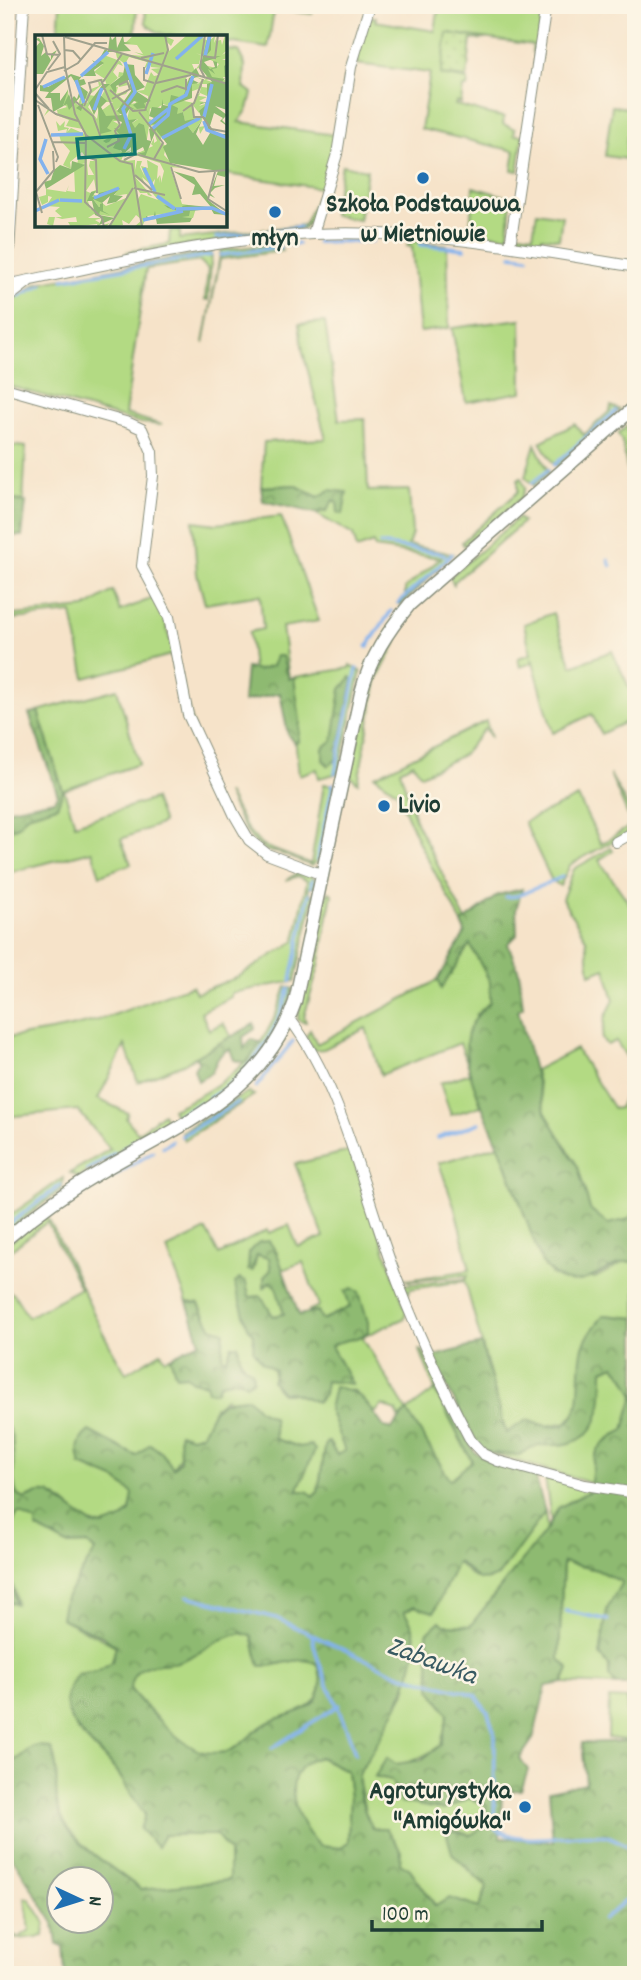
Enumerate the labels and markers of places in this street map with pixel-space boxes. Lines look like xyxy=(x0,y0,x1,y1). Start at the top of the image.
marker: Szkoła Podstawowa w Mietniowie xyxy=(415,170,431,186)
place label: Szkoła Podstawowa w Mietniowie xyxy=(326,187,521,254)
marker: młyn xyxy=(267,204,283,220)
place label: młyn xyxy=(252,221,298,258)
place label: Livio xyxy=(398,788,441,825)
marker: Livio xyxy=(376,798,392,814)
place label: Agroturystyka "Amigówka" xyxy=(369,1774,512,1841)
marker: Agroturystyka "Amigówka" xyxy=(517,1799,533,1815)

